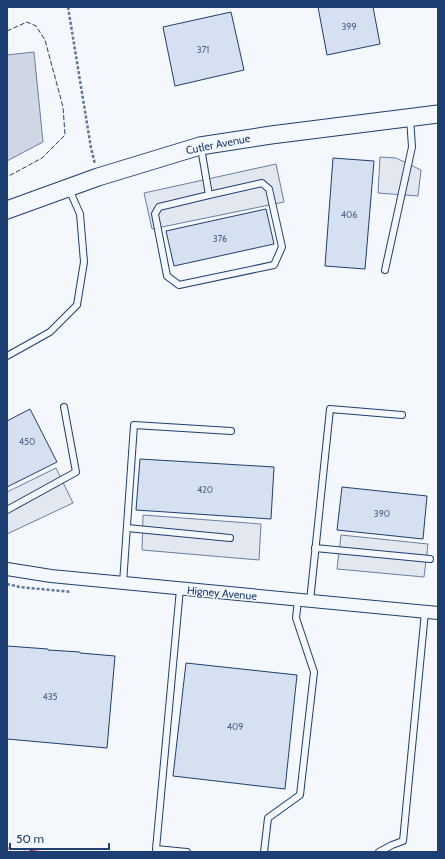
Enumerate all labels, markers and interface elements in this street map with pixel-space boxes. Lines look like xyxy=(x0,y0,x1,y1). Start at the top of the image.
house number: 399 xyxy=(341,21,357,32)
house number: 371 xyxy=(197,44,209,55)
street label: Cutler Avenue xyxy=(185,131,252,157)
house number: 406 xyxy=(341,209,357,220)
house number: 376 xyxy=(213,233,227,244)
house number: 450 xyxy=(19,436,35,447)
house number: 420 xyxy=(197,484,213,495)
house number: 390 xyxy=(374,508,390,519)
street label: Higney Avenue xyxy=(186,583,258,603)
house number: 435 xyxy=(43,691,58,702)
house number: 409 xyxy=(227,721,243,732)
scale bar xyxy=(10,825,109,851)
text: 50 m xyxy=(16,831,44,846)

